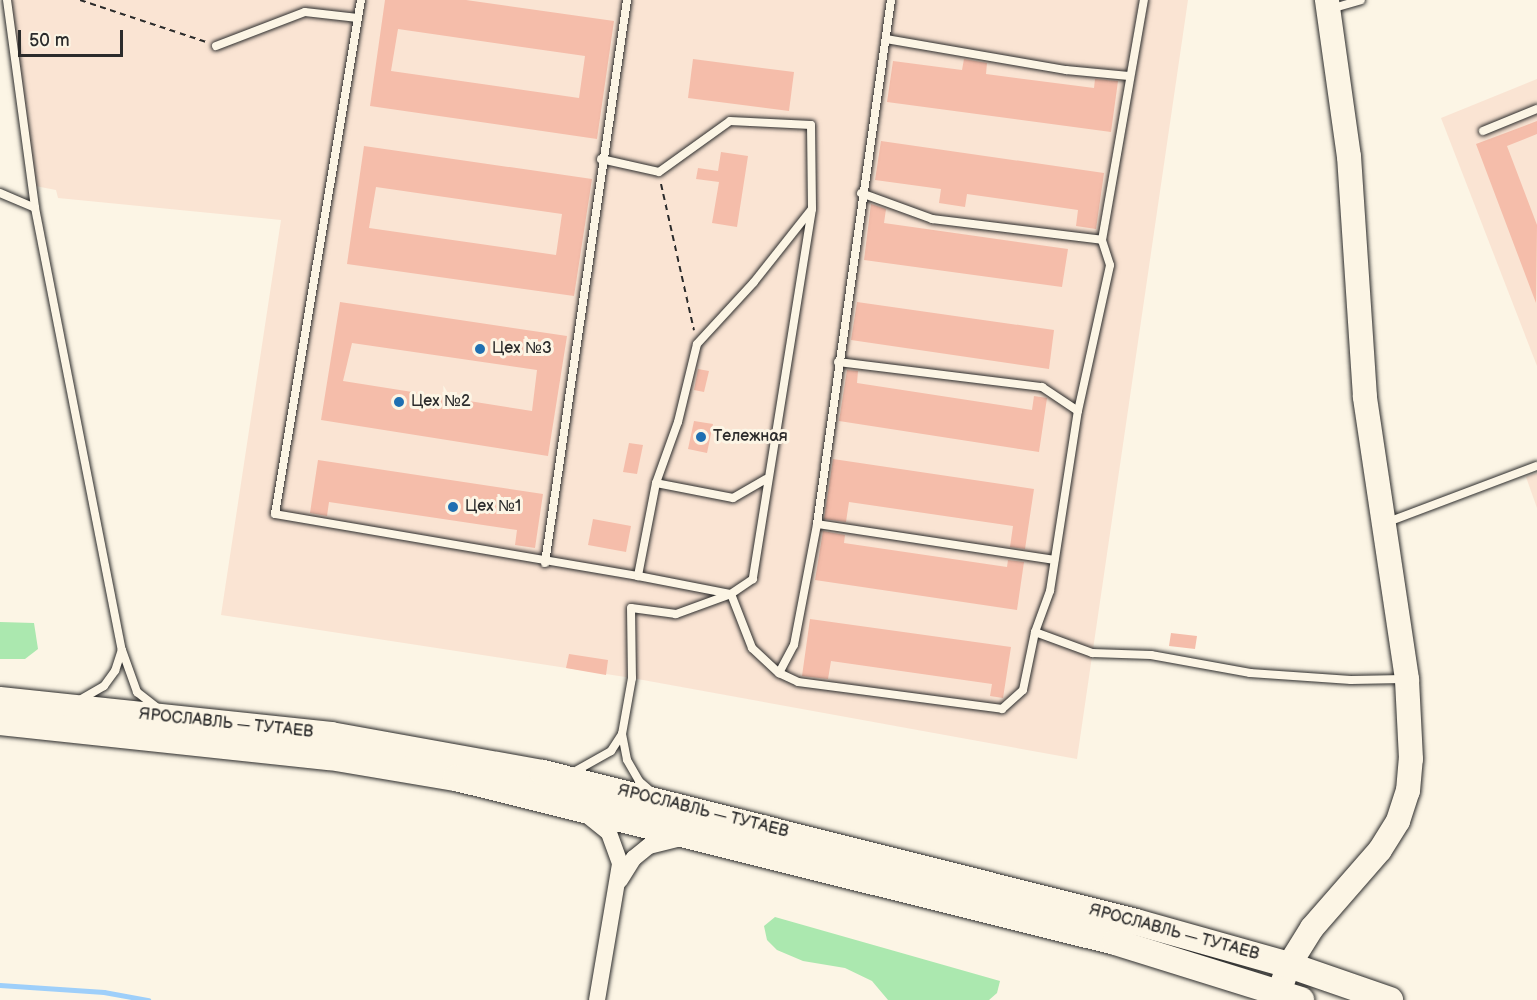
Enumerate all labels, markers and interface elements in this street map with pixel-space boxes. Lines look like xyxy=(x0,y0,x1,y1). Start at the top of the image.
scale bar xyxy=(21,18,126,56)
text: 50 m xyxy=(29,30,70,51)
place label: Цех №3 xyxy=(492,339,552,359)
marker: Цех №3 xyxy=(473,342,487,356)
place label: Цех №2 xyxy=(411,392,470,412)
marker: Цех №2 xyxy=(392,395,406,409)
place label: Тележная xyxy=(713,427,788,447)
marker: Тележная xyxy=(694,430,708,444)
place label: Цех №1 xyxy=(465,497,521,517)
marker: Цех №1 xyxy=(446,500,460,514)
street label: ЯРОСЛАВЛЬ — ТУТАЕВ xyxy=(137,705,315,743)
street label: ЯРОСЛАВЛЬ — ТУТАЕВ xyxy=(615,781,791,843)
street label: ЯРОСЛАВЛЬ — ТУТАЕВ xyxy=(1086,901,1262,965)

